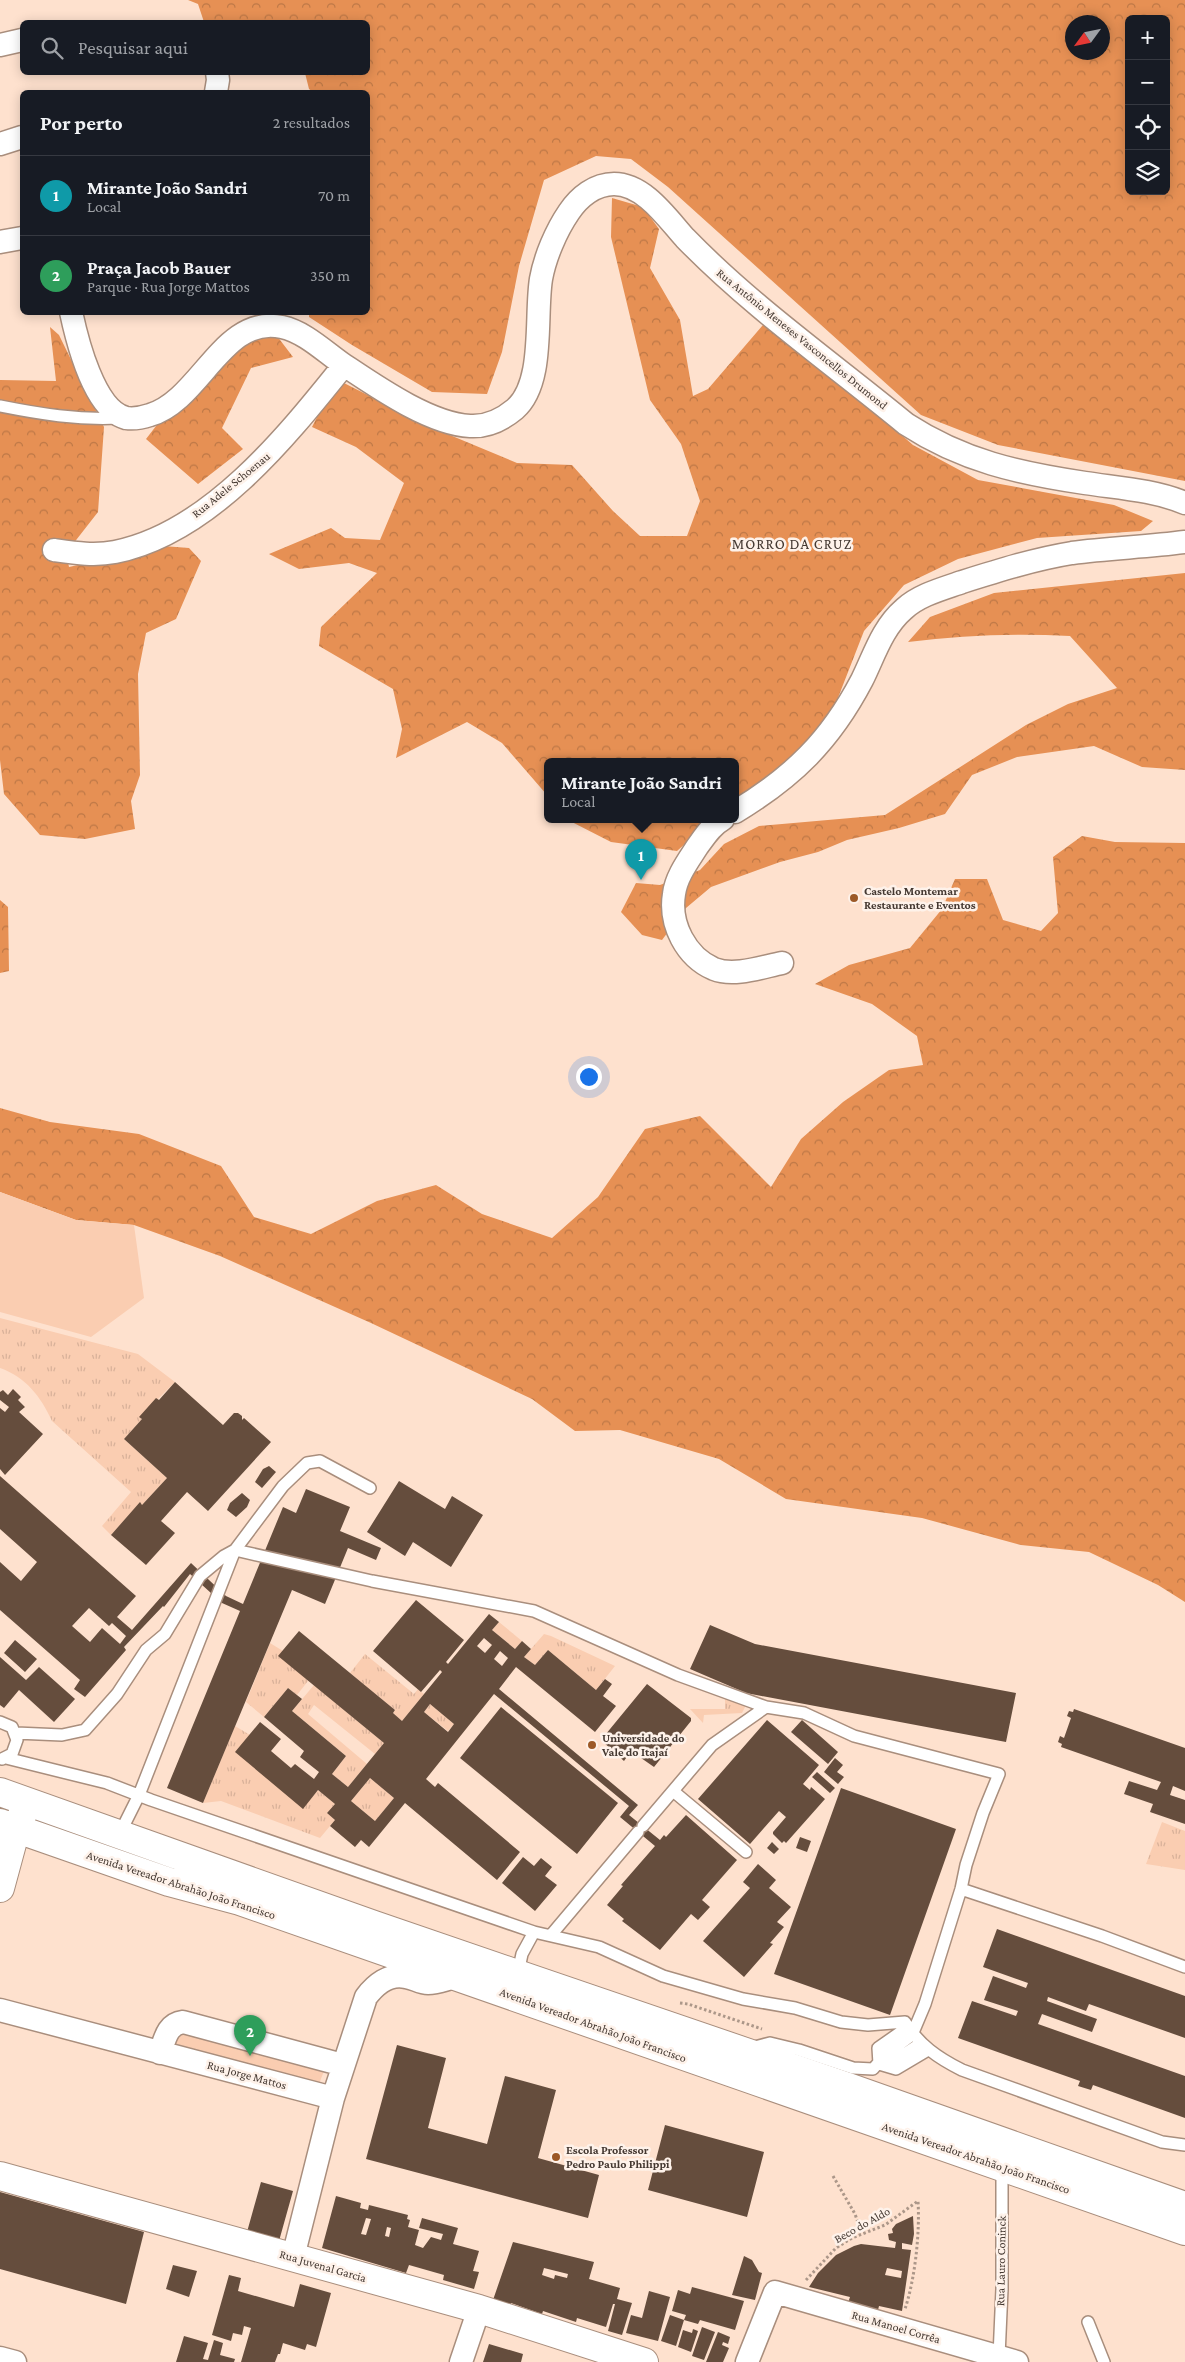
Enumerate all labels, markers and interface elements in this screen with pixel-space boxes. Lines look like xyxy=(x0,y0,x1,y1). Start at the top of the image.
north arrow xyxy=(1065,15,1110,60)
map controls xyxy=(1125,15,1170,195)
button: + xyxy=(1125,15,1170,60)
search box xyxy=(20,20,370,75)
icon: search xyxy=(38,34,66,62)
text: Pesquisar aqui xyxy=(78,37,188,58)
button: − xyxy=(1125,60,1170,105)
button: locate xyxy=(1125,105,1170,150)
text: Por perto xyxy=(40,111,123,135)
text: 2 resultados xyxy=(273,114,350,131)
button: layers xyxy=(1125,150,1170,195)
text: Mirante João Sandri xyxy=(87,177,248,198)
text: 1 xyxy=(53,187,59,204)
text: 70 m xyxy=(318,187,350,204)
text: Local xyxy=(87,198,121,215)
text: Praça Jacob Bauer xyxy=(87,257,231,278)
street label: Rua Antônio Meneses Vasconcellos Drumond xyxy=(714,266,891,413)
text: 2 xyxy=(52,267,60,284)
text: 350 m xyxy=(310,267,350,284)
text: Parque · Rua Jorge Mattos xyxy=(87,278,250,295)
street label: Rua Adele Schoenau xyxy=(189,449,273,521)
district label: MORRO DA CRUZ xyxy=(732,536,852,552)
popup xyxy=(544,758,739,823)
text: Mirante João Sandri xyxy=(561,772,722,793)
text: Local xyxy=(561,793,595,810)
pin: 1 xyxy=(625,839,657,880)
place label: Castelo Montemar Restaurante e Eventos xyxy=(864,884,976,912)
marker: Castelo Montemar Restaurante e Eventos xyxy=(848,892,860,904)
your location xyxy=(576,1064,602,1090)
place label: Universidade do Vale do Itajaí xyxy=(601,1731,685,1759)
marker: Universidade do Vale do Itajaí xyxy=(586,1739,598,1751)
street label: Avenida Vereador Abrahão João Francisco xyxy=(85,1848,277,1922)
street label: Avenida Vereador Abrahão João Francisco xyxy=(498,1985,688,2065)
pin: 2 xyxy=(234,2015,266,2056)
street label: Rua Jorge Mattos xyxy=(206,2058,288,2092)
street label: Avenida Vereador Abrahão João Francisco xyxy=(880,2119,1072,2197)
place label: Escola Professor Pedro Paulo Philippi xyxy=(566,2143,670,2171)
marker: Escola Professor Pedro Paulo Philippi xyxy=(550,2151,562,2163)
street label: Beco do Aldo xyxy=(832,2204,892,2246)
street label: Rua Lauro Coninck xyxy=(993,2215,1009,2306)
street label: Rua Juvenal Garcia xyxy=(278,2247,368,2285)
street label: Rua Manoel Corrêa xyxy=(850,2308,942,2346)

